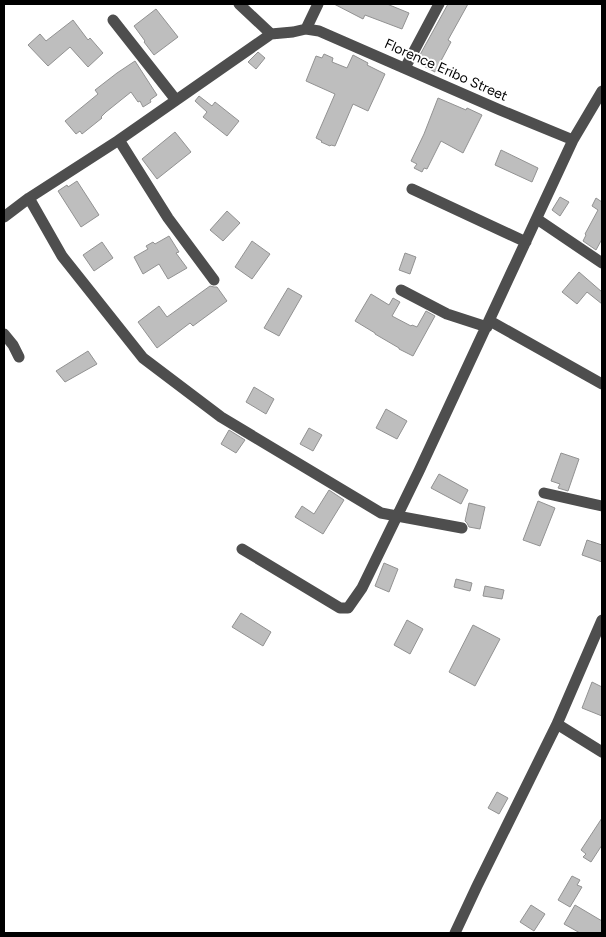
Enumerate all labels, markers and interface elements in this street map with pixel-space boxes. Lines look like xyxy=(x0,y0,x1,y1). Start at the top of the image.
street label: Florence Eribo Street xyxy=(382,35,510,105)

